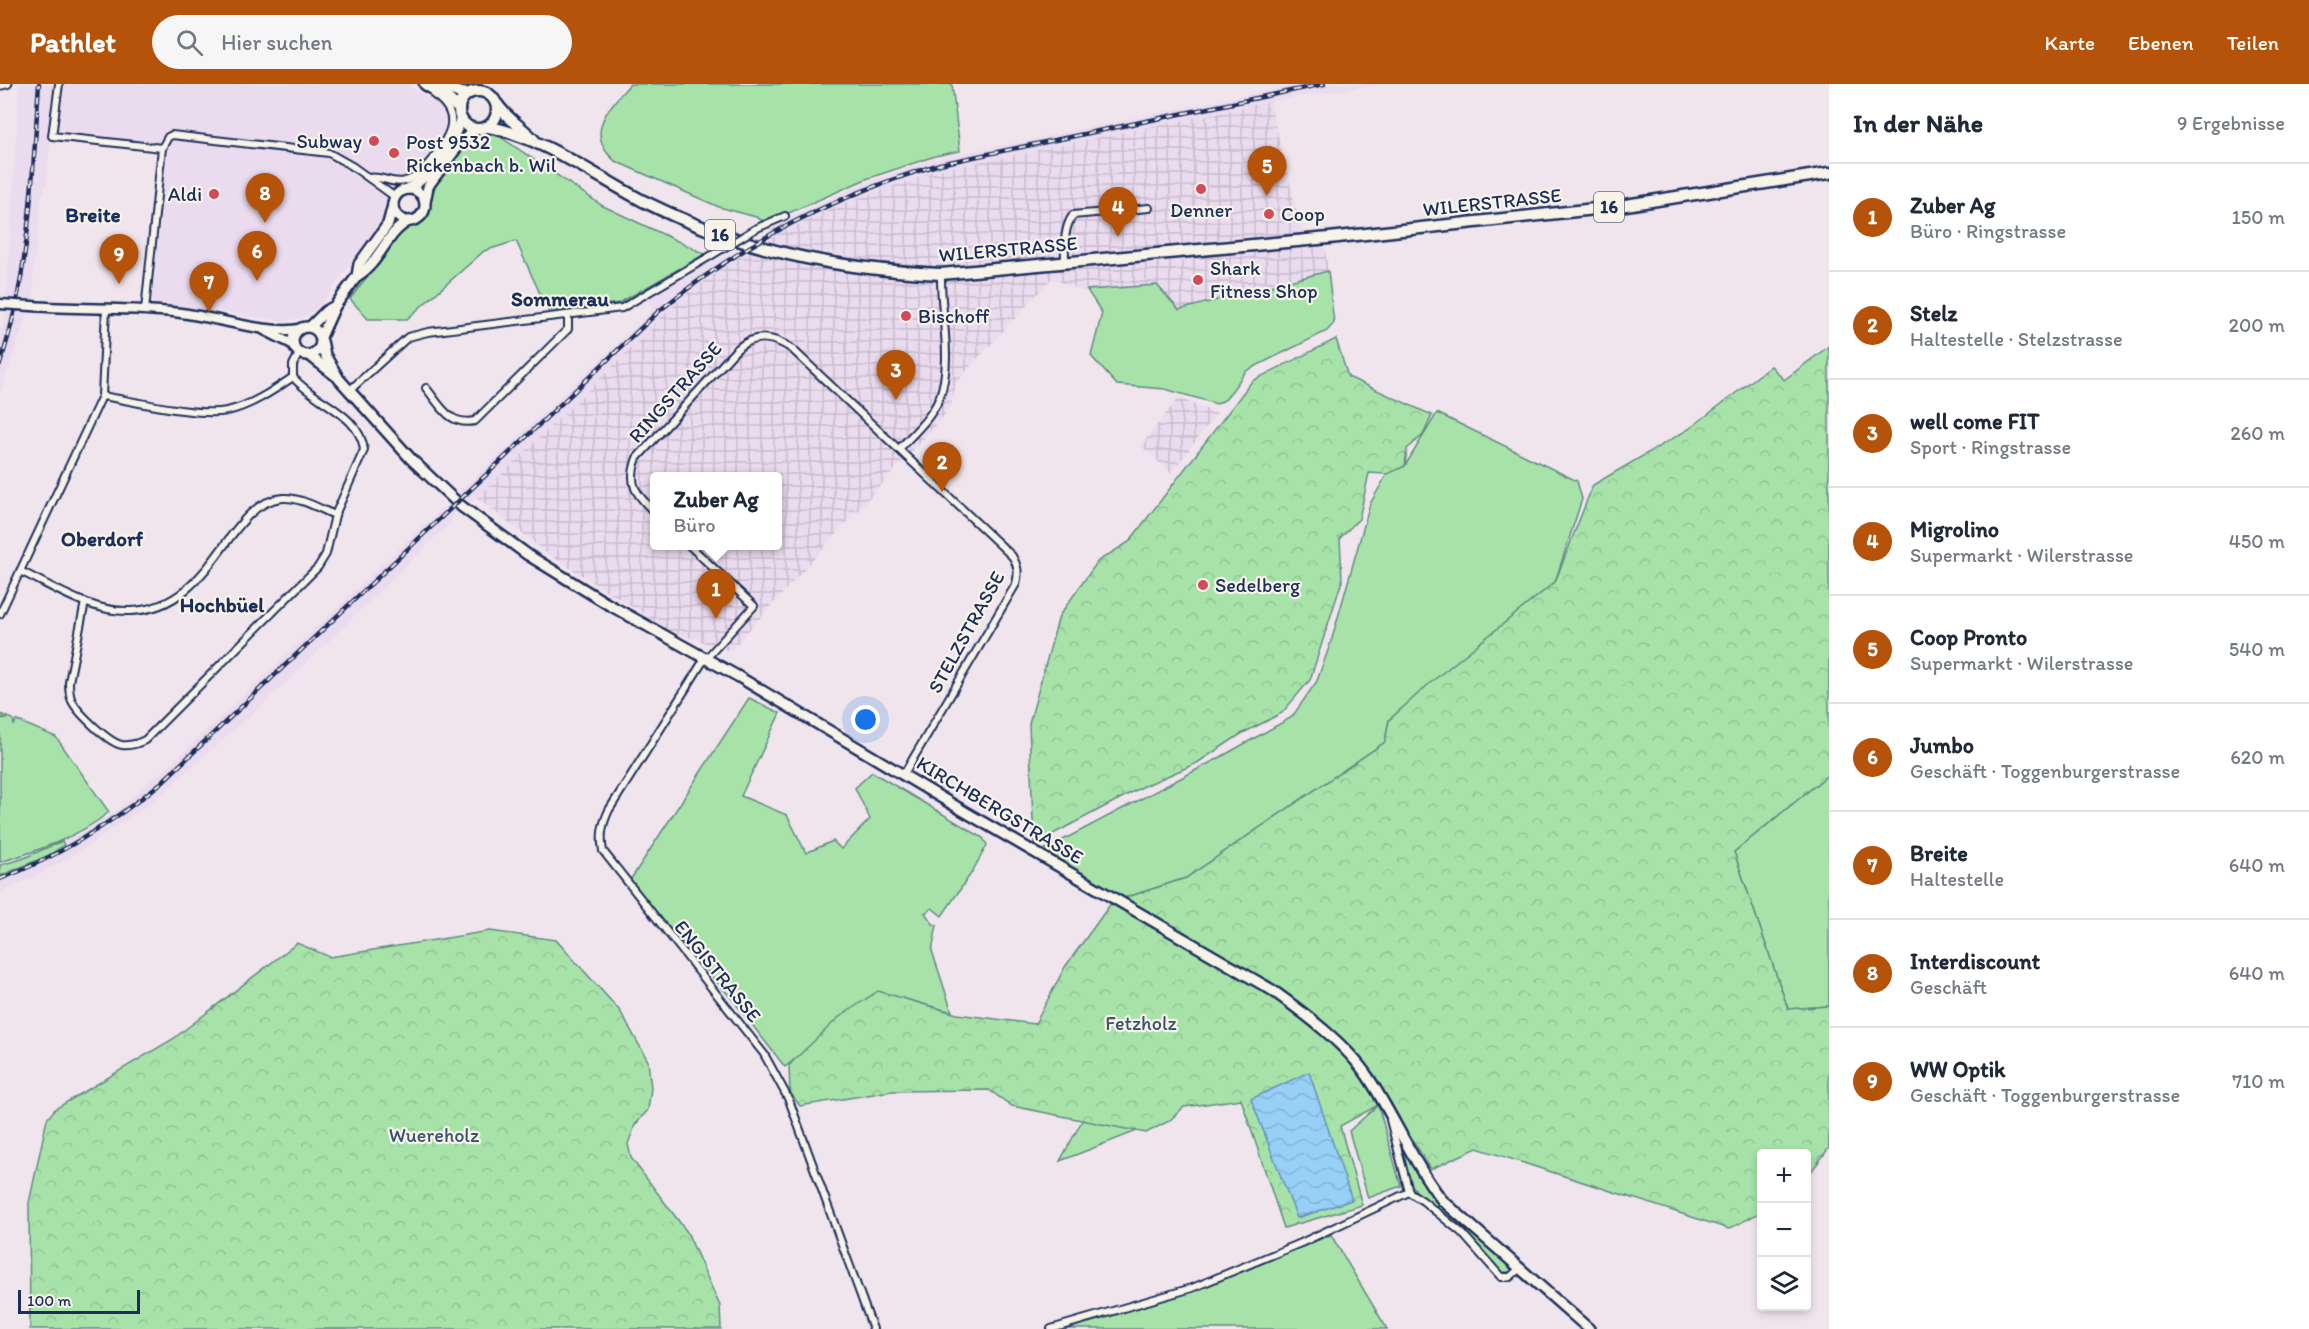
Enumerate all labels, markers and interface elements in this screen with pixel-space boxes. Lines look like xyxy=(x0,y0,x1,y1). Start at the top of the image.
search box xyxy=(152,15,572,69)
text: Pathlet xyxy=(30,25,116,59)
icon: search xyxy=(173,26,206,59)
text: Hier suchen xyxy=(221,29,333,56)
text: Karte xyxy=(2045,30,2095,55)
text: Ebenen xyxy=(2128,30,2194,55)
text: Teilen xyxy=(2227,30,2279,55)
text: In der Nähe xyxy=(1853,107,1983,139)
text: 9 Ergebnisse xyxy=(2177,111,2285,135)
place label: Subway xyxy=(296,129,363,153)
place label: Post 9532 Rickenbach b. Wil xyxy=(406,130,557,177)
marker: Subway xyxy=(367,134,381,148)
marker: Post 9532 Rickenbach b. Wil xyxy=(387,146,401,160)
pin: 5 xyxy=(1248,147,1286,196)
pin: 8 xyxy=(246,174,284,223)
place label: Aldi xyxy=(168,182,202,206)
marker: Denner xyxy=(1194,182,1208,196)
street label: WILERSTRASSE xyxy=(1421,183,1563,221)
marker: Aldi xyxy=(207,187,221,201)
pin: 4 xyxy=(1098,188,1138,237)
road number: 16 xyxy=(1594,192,1624,222)
text: Zuber Ag xyxy=(1910,192,1995,219)
place label: Denner xyxy=(1170,198,1232,222)
district label: Breite xyxy=(65,202,121,227)
place label: Coop xyxy=(1281,202,1325,226)
text: 1 xyxy=(1868,205,1877,229)
text: 150 m xyxy=(2232,205,2285,229)
marker: Coop xyxy=(1262,207,1276,221)
text: Büro · Ringstrasse xyxy=(1910,219,2066,243)
road number: 16 xyxy=(705,220,735,250)
street label: WILERSTRASSE xyxy=(938,231,1078,267)
pin: 6 xyxy=(238,232,276,281)
pin: 9 xyxy=(100,234,138,284)
place label: Shark Fitness Shop xyxy=(1210,256,1318,303)
pin: 7 xyxy=(190,262,228,312)
marker: Shark Fitness Shop xyxy=(1191,273,1205,287)
district label: Sommerau xyxy=(511,286,609,311)
text: Stelz xyxy=(1910,300,1958,327)
place label: Bischoff xyxy=(918,304,990,328)
marker: Bischoff xyxy=(899,309,913,323)
text: 2 xyxy=(1867,313,1878,337)
text: 200 m xyxy=(2229,313,2285,337)
text: Haltestelle · Stelzstrasse xyxy=(1910,327,2123,351)
street label: RINGSTRASSE xyxy=(623,336,727,448)
pin: 3 xyxy=(876,350,916,400)
text: well come FIT xyxy=(1910,408,2039,435)
text: 3 xyxy=(1867,421,1878,445)
text: 260 m xyxy=(2230,421,2285,445)
text: Sport · Ringstrasse xyxy=(1910,435,2071,459)
pin: 2 xyxy=(922,442,962,492)
popup xyxy=(650,472,782,550)
text: Zuber Ag xyxy=(673,486,759,513)
text: Büro xyxy=(673,513,716,537)
text: Migrolino xyxy=(1910,516,1999,543)
district label: Oberdorf xyxy=(61,526,143,551)
text: 4 xyxy=(1866,529,1879,553)
text: 450 m xyxy=(2229,529,2285,553)
text: Supermarkt · Wilerstrasse xyxy=(1910,543,2133,567)
street label: STELZSTRASSE xyxy=(923,567,1009,697)
pin: 1 xyxy=(696,570,736,619)
place label: Sedelberg xyxy=(1215,573,1301,597)
marker: Sedelberg xyxy=(1196,578,1210,592)
district label: Hochbüel xyxy=(180,592,265,617)
text: Coop Pronto xyxy=(1910,624,2027,651)
text: 5 xyxy=(1867,637,1878,661)
text: 540 m xyxy=(2229,637,2285,661)
text: Supermarkt · Wilerstrasse xyxy=(1910,651,2133,675)
your location xyxy=(851,705,880,734)
text: Jumbo xyxy=(1910,732,1974,759)
text: 6 xyxy=(1867,745,1878,769)
text: 620 m xyxy=(2230,745,2285,769)
street label: KIRCHBERGSTRASSE xyxy=(912,751,1088,869)
text: Geschäft · Toggenburgerstrasse xyxy=(1910,759,2180,783)
text: Breite xyxy=(1910,840,1968,867)
text: 7 xyxy=(1868,853,1877,877)
text: 640 m xyxy=(2229,853,2285,877)
text: Haltestelle xyxy=(1910,867,2004,891)
street label: ENGISTRASSE xyxy=(669,915,767,1027)
text: Interdiscount xyxy=(1910,948,2040,975)
text: 8 xyxy=(1867,961,1878,985)
text: 640 m xyxy=(2229,961,2285,985)
text: Geschäft xyxy=(1910,975,1987,999)
park label: Fetzholz xyxy=(1105,1011,1177,1035)
text: WW Optik xyxy=(1910,1056,2005,1083)
text: 9 xyxy=(1867,1069,1878,1093)
text: 710 m xyxy=(2232,1069,2285,1093)
text: Geschäft · Toggenburgerstrasse xyxy=(1910,1083,2180,1107)
park label: Wuereholz xyxy=(389,1123,480,1147)
map controls xyxy=(1757,1149,1811,1311)
button: + xyxy=(1757,1149,1811,1203)
button: − xyxy=(1757,1203,1811,1257)
button: layers xyxy=(1757,1257,1811,1311)
scale bar xyxy=(18,1287,140,1314)
text: 100 m xyxy=(27,1291,71,1310)

